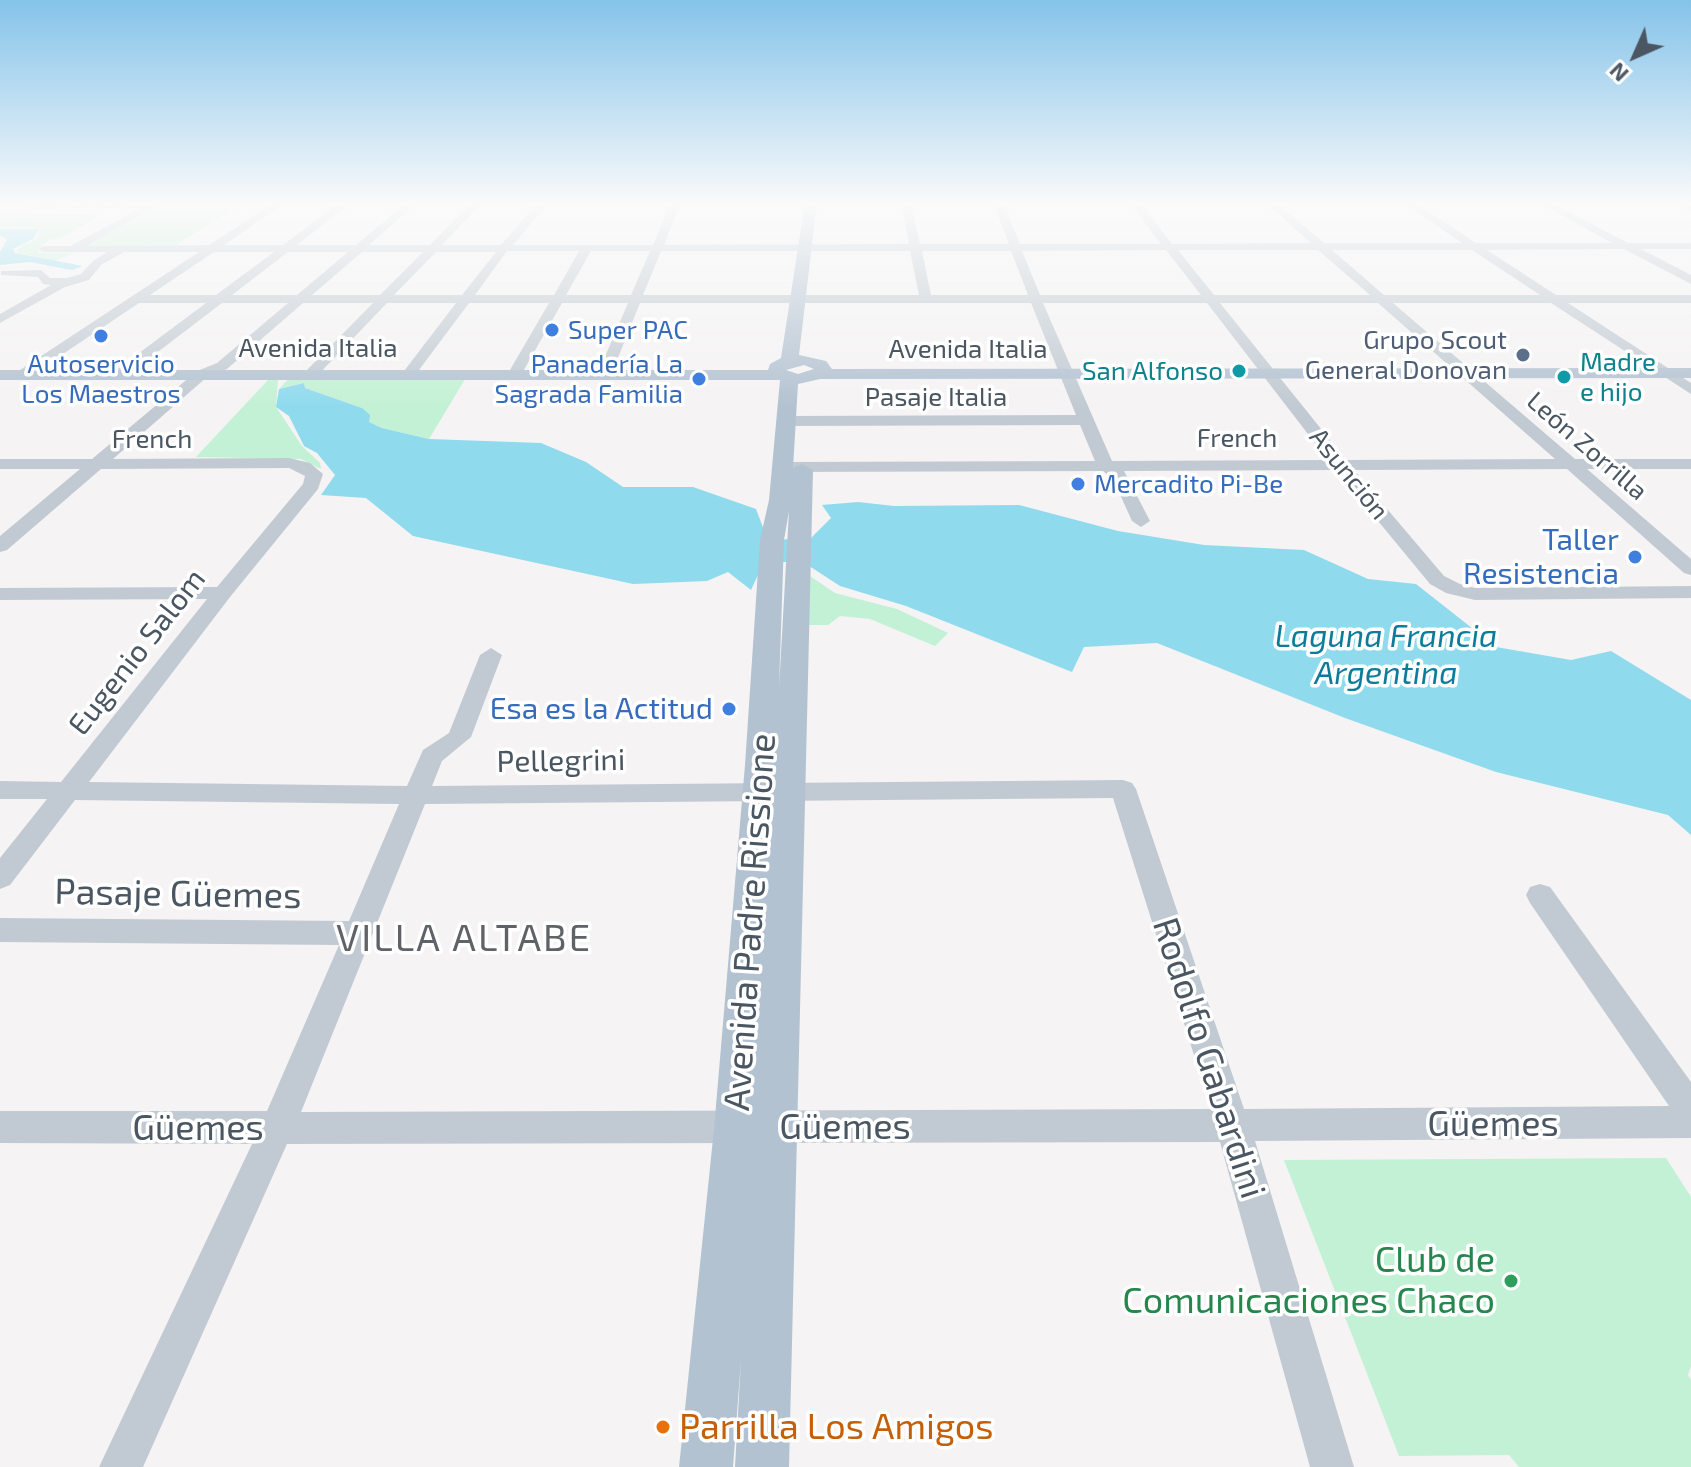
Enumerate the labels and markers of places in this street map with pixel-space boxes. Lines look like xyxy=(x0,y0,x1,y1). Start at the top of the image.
place label: Super PAC xyxy=(568,314,688,346)
marker: Super PAC xyxy=(543,321,561,339)
place label: Grupo Scout General Donovan xyxy=(1305,324,1507,386)
marker: Autoservicio Los Maestros xyxy=(92,327,110,345)
marker: Grupo Scout General Donovan xyxy=(1514,346,1532,364)
place label: Madre e hijo xyxy=(1580,346,1656,408)
place label: Autoservicio Los Maestros xyxy=(21,348,181,410)
place label: Panadería La Sagrada Familia xyxy=(495,348,683,410)
place label: San Alfonso xyxy=(1082,355,1223,387)
marker: San Alfonso xyxy=(1230,362,1248,380)
marker: Madre e hijo xyxy=(1555,368,1573,386)
marker: Panadería La Sagrada Familia xyxy=(690,370,708,388)
place label: Mercadito Pi-Be xyxy=(1094,468,1283,500)
marker: Mercadito Pi-Be xyxy=(1069,475,1087,493)
place label: Taller Resistencia xyxy=(1463,522,1619,592)
marker: Taller Resistencia xyxy=(1626,548,1644,566)
place label: Esa es la Actitud xyxy=(490,691,713,727)
marker: Esa es la Actitud xyxy=(720,700,738,718)
place label: Club de Comunicaciones Chaco xyxy=(1122,1238,1495,1323)
marker: Club de Comunicaciones Chaco xyxy=(1502,1272,1520,1290)
place label: Parrilla Los Amigos xyxy=(679,1405,994,1449)
marker: Parrilla Los Amigos xyxy=(654,1418,672,1436)

